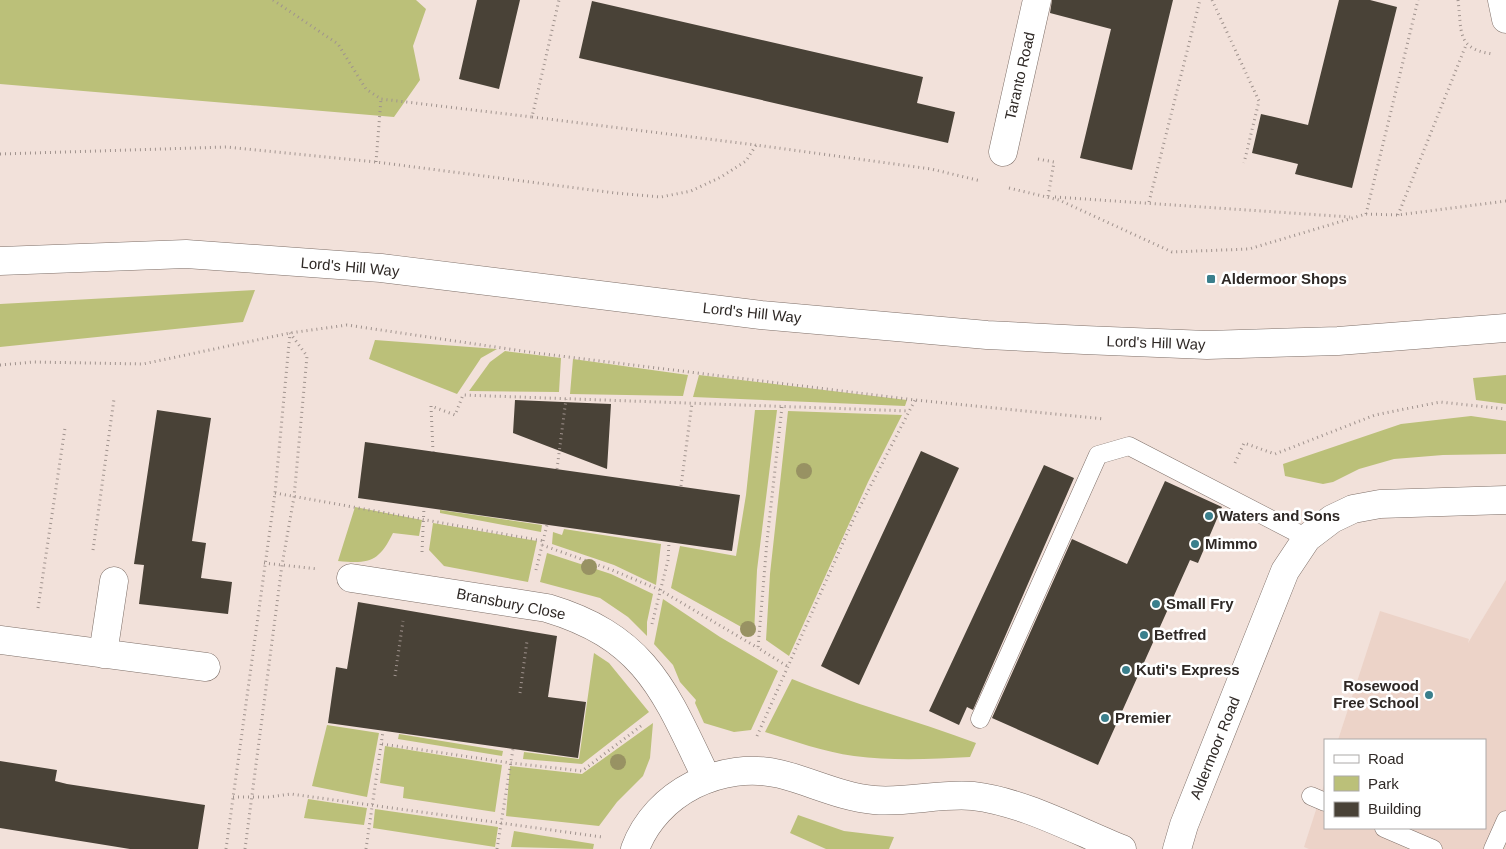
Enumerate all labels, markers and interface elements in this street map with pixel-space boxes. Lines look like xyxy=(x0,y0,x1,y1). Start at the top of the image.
street label: Taranto Road xyxy=(1001,30,1038,122)
street label: Lord's Hill Way xyxy=(300,254,401,279)
place label: Aldermoor Shops xyxy=(1221,270,1347,287)
marker: Aldermoor Shops xyxy=(1205,273,1217,285)
street label: Lord's Hill Way xyxy=(702,299,803,326)
street label: Lord's Hill Way xyxy=(1106,332,1206,353)
place label: Waters and Sons xyxy=(1219,507,1340,524)
marker: Waters and Sons xyxy=(1203,510,1215,522)
place label: Mimmo xyxy=(1205,535,1258,552)
marker: Mimmo xyxy=(1189,538,1201,550)
street label: Bransbury Close xyxy=(455,585,567,622)
place label: Small Fry xyxy=(1166,595,1234,612)
marker: Small Fry xyxy=(1150,598,1162,610)
place label: Betfred xyxy=(1154,626,1207,643)
marker: Betfred xyxy=(1138,629,1150,641)
place label: Kuti's Express xyxy=(1136,661,1240,678)
marker: Kuti's Express xyxy=(1120,664,1132,676)
place label: Rosewood Free School xyxy=(1333,677,1419,711)
marker: Rosewood Free School xyxy=(1423,689,1435,701)
street label: Aldermoor Road xyxy=(1186,694,1243,802)
place label: Premier xyxy=(1115,709,1171,726)
marker: Premier xyxy=(1099,712,1111,724)
legend xyxy=(1324,739,1486,829)
text: Road xyxy=(1368,750,1404,767)
text: Park xyxy=(1368,775,1399,792)
text: Building xyxy=(1368,800,1421,817)

